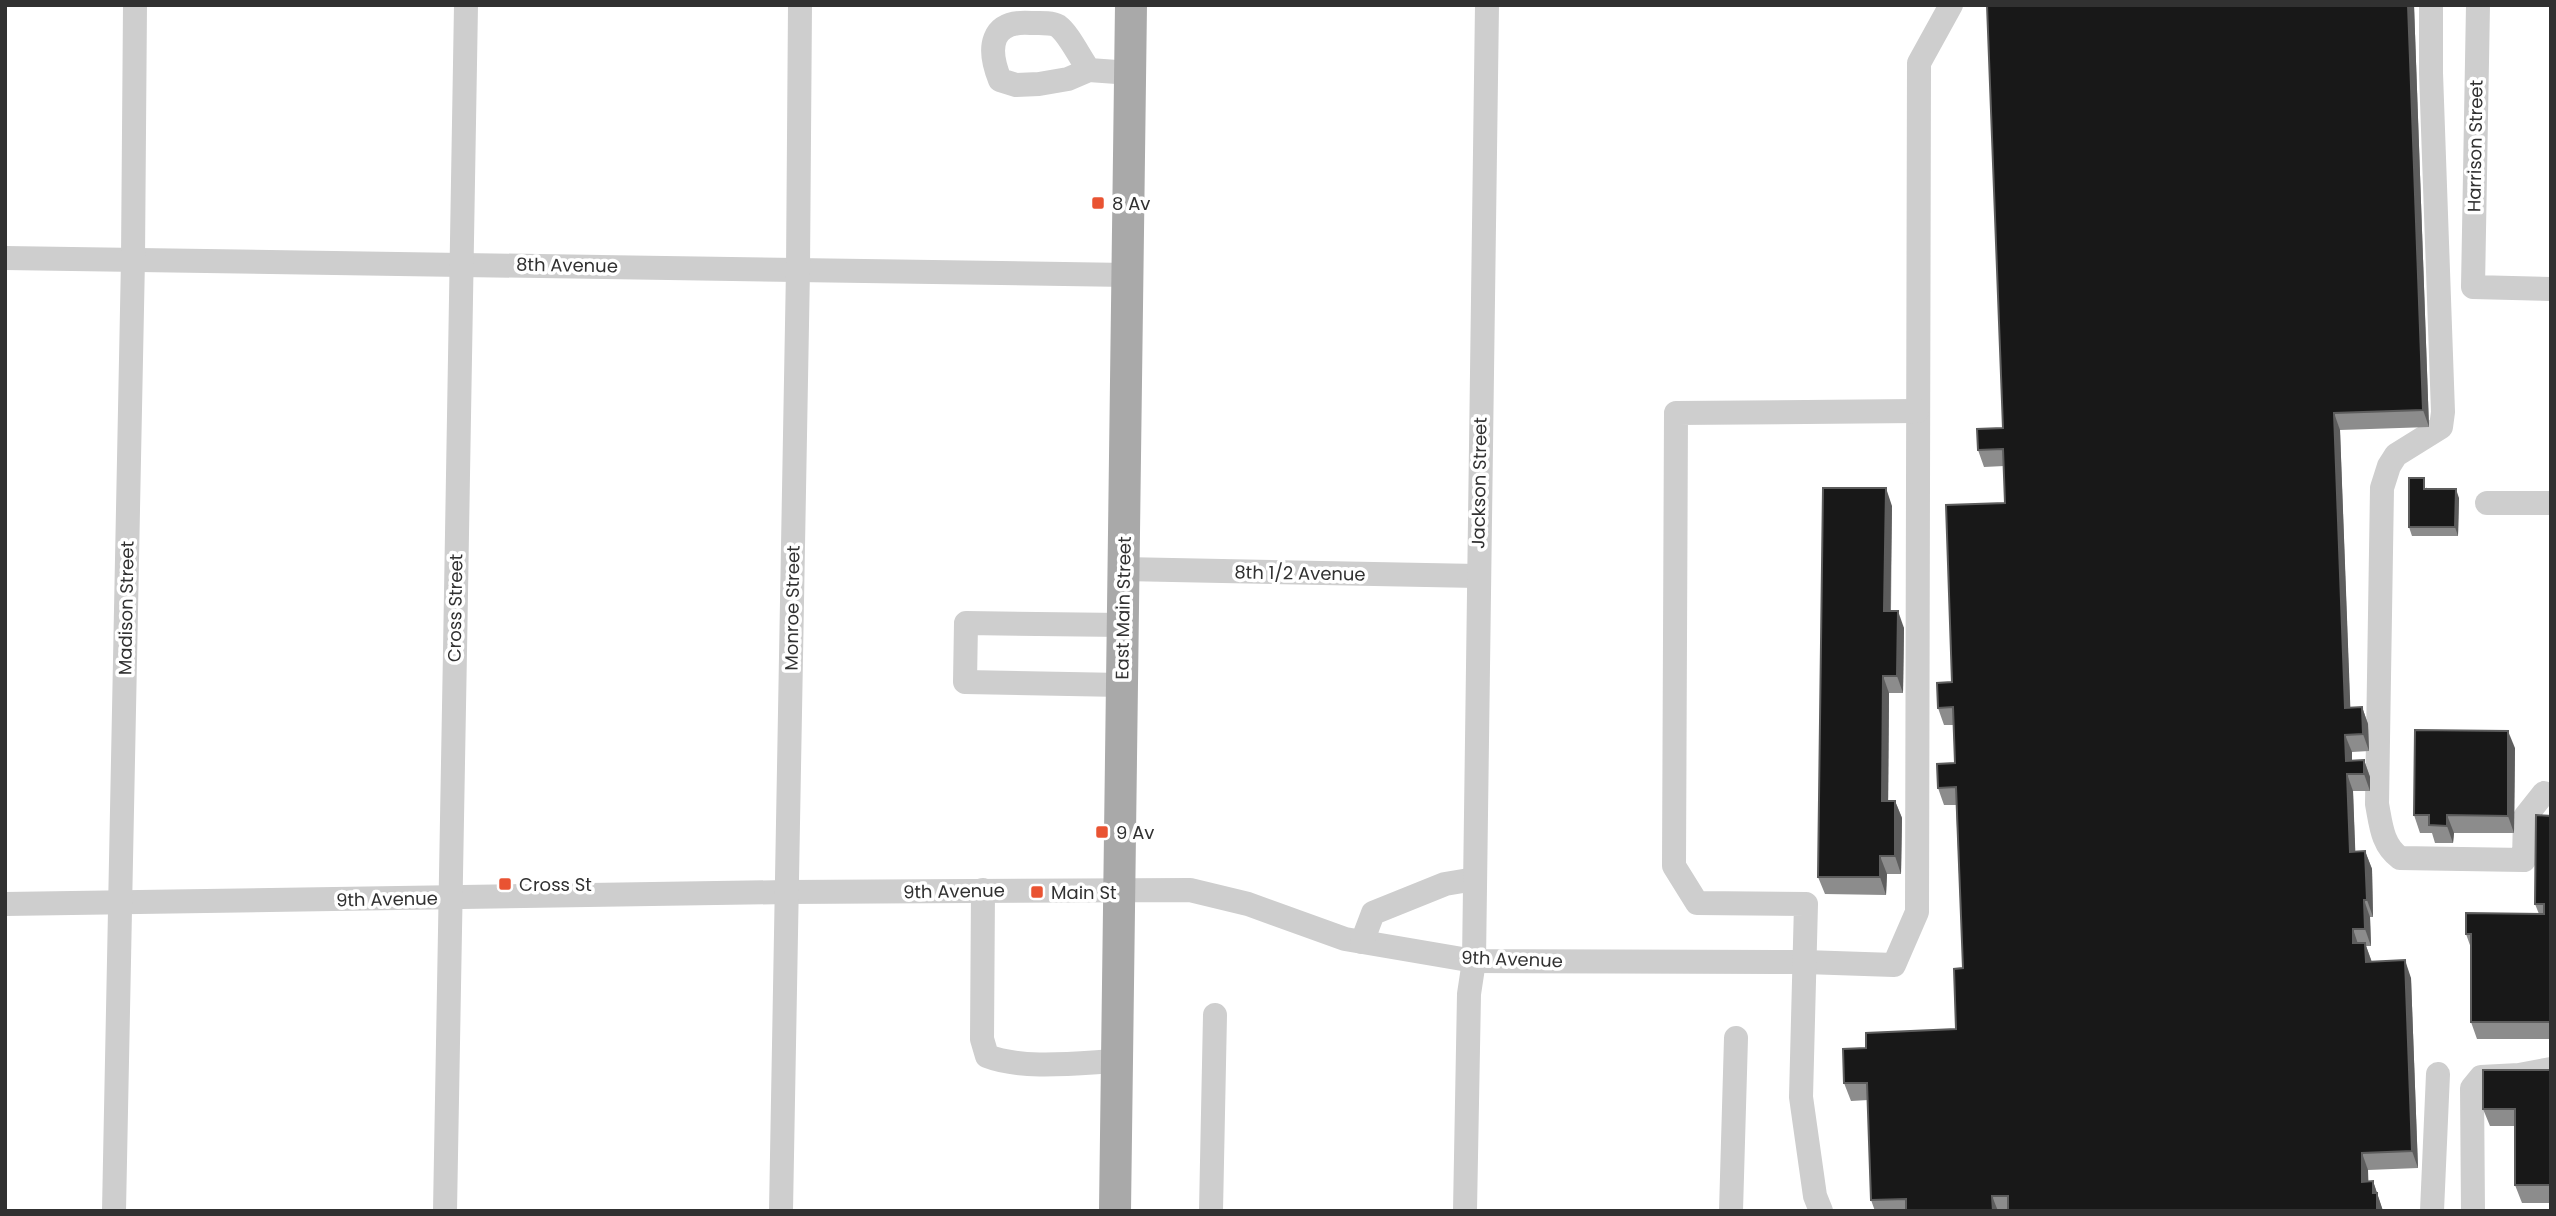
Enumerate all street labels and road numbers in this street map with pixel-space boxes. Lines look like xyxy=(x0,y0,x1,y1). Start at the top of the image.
street label: Harrison Street xyxy=(2461,80,2489,212)
street label: 8th Avenue xyxy=(516,252,618,278)
street label: Jackson Street xyxy=(1465,417,1493,549)
street label: East Main Street xyxy=(1109,536,1137,680)
street label: Madison Street xyxy=(112,541,140,675)
street label: Monroe Street xyxy=(778,545,806,671)
street label: Cross Street xyxy=(442,554,468,662)
street label: 8th 1/2 Avenue xyxy=(1234,559,1366,587)
street label: 9th Avenue xyxy=(903,878,1005,904)
street label: 9th Avenue xyxy=(336,886,438,912)
street label: 9th Avenue xyxy=(1461,945,1563,973)

